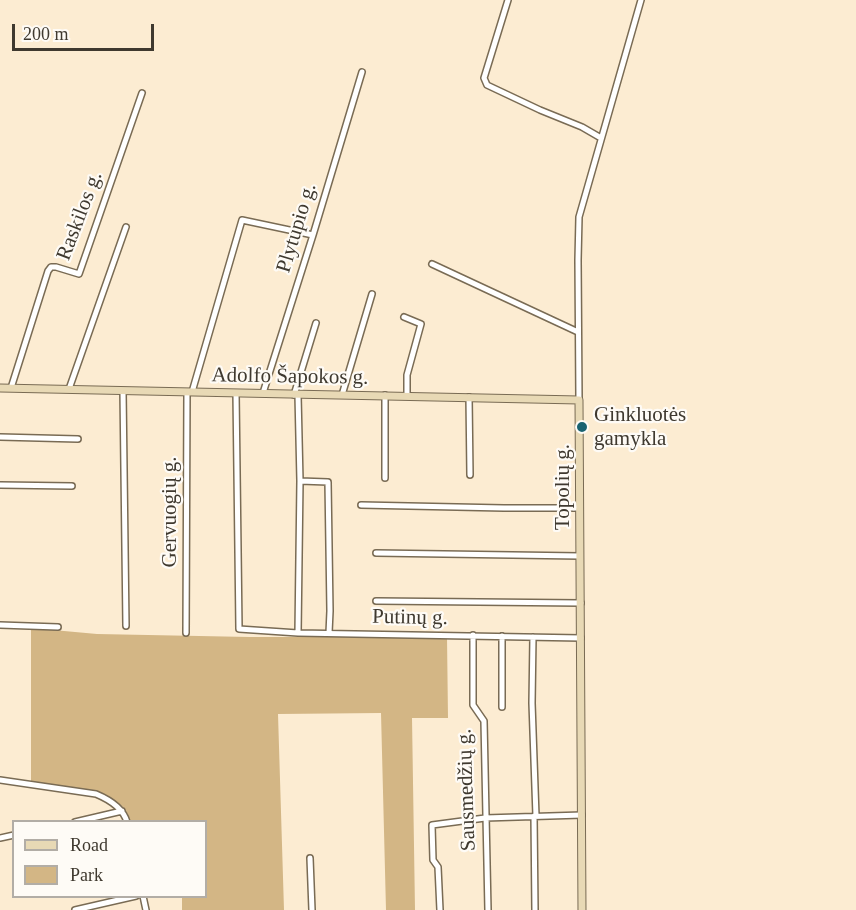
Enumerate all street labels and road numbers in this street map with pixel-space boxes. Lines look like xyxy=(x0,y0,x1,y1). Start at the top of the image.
street label: Raskilos g. xyxy=(52,168,108,264)
street label: Plytupio g. xyxy=(271,180,323,276)
street label: Adolfo Šapokos g. xyxy=(211,363,369,391)
street label: Topolių g. xyxy=(550,444,576,530)
street label: Gervuogių g. xyxy=(157,457,183,567)
street label: Putinų g. xyxy=(372,605,448,631)
street label: Sausmedžių g. xyxy=(452,728,482,852)

